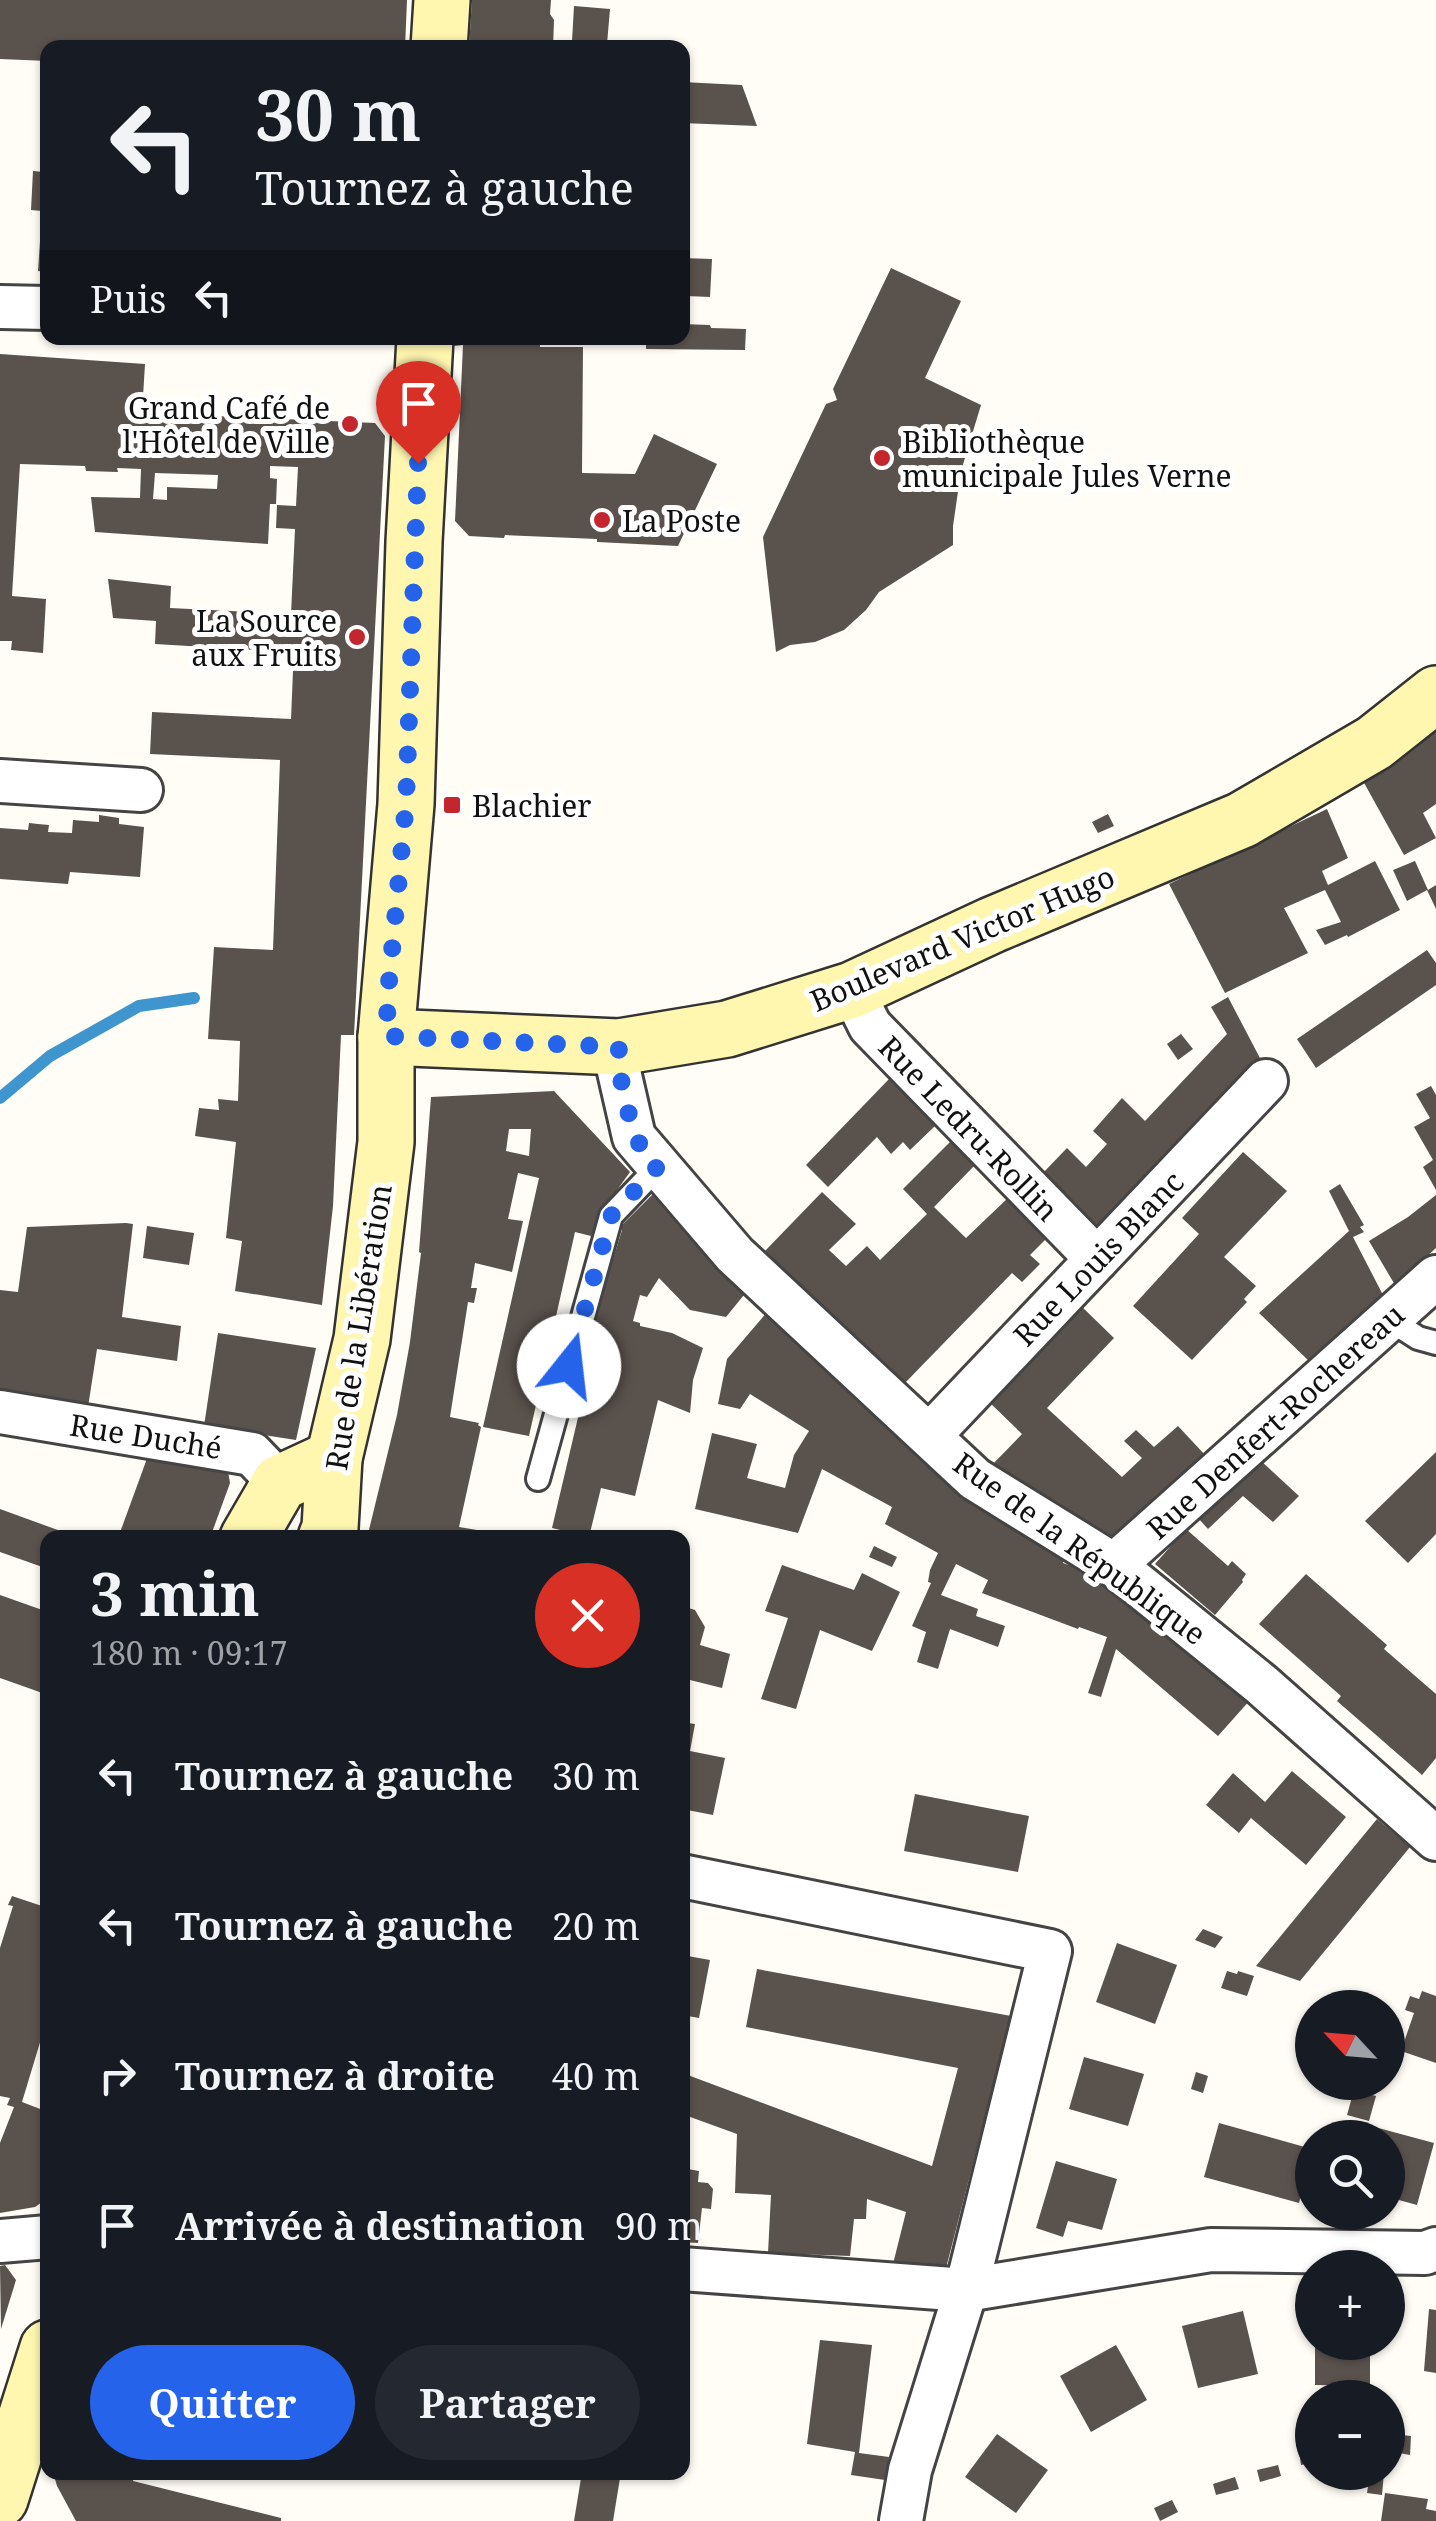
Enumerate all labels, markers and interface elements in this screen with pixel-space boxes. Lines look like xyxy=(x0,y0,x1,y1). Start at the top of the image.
text: 30 m xyxy=(255,66,421,162)
icon: left xyxy=(90,80,220,210)
text: Tournez à gauche xyxy=(255,157,634,218)
icon: left xyxy=(186,270,241,325)
text: Puis xyxy=(90,272,166,324)
pin xyxy=(376,361,461,464)
icon: arrive xyxy=(391,376,446,431)
place label: Grand Café de l'Hôtel de Ville xyxy=(123,387,330,462)
marker: Grand Café de l'Hôtel de Ville xyxy=(339,413,361,435)
place label: Bibliothèque municipale Jules Verne xyxy=(902,421,1232,496)
marker: Bibliothèque municipale Jules Verne xyxy=(871,447,893,469)
place label: La Poste xyxy=(622,500,741,541)
marker: La Poste xyxy=(591,509,613,531)
place label: La Source aux Fruits xyxy=(191,600,337,675)
marker: La Source aux Fruits xyxy=(346,626,368,648)
place label: Blachier xyxy=(472,785,591,826)
marker: Blachier xyxy=(441,794,463,816)
street label: Boulevard Victor Hugo xyxy=(804,855,1120,1021)
street label: Rue Ledru-Rollin xyxy=(870,1026,1068,1230)
street label: Rue Louis Blanc xyxy=(1004,1162,1192,1354)
street label: Rue de la Libération xyxy=(315,1181,401,1473)
street label: Rue Denfert-Rochereau xyxy=(1137,1294,1413,1548)
position arrow xyxy=(517,1314,621,1418)
street label: Rue Duché xyxy=(67,1404,225,1468)
street label: Rue de la République xyxy=(945,1442,1215,1654)
text: 3 min xyxy=(90,1552,260,1634)
button: close xyxy=(535,1563,640,1668)
text: 180 m · 09:17 xyxy=(90,1631,288,1674)
icon: left xyxy=(90,1748,145,1803)
text: Tournez à gauche xyxy=(175,1749,513,1801)
text: 30 m xyxy=(552,1749,640,1801)
icon: left xyxy=(90,1898,145,1953)
text: Tournez à gauche xyxy=(175,1899,513,1951)
text: 20 m xyxy=(552,1899,640,1951)
north arrow xyxy=(1295,1990,1405,2100)
map controls xyxy=(1295,1990,1405,2490)
icon: right xyxy=(90,2048,145,2103)
text: Tournez à droite xyxy=(175,2049,495,2101)
text: 40 m xyxy=(552,2049,640,2101)
button: search xyxy=(1295,2120,1405,2230)
icon: arrive xyxy=(90,2198,145,2253)
text: Arrivée à destination xyxy=(175,2199,585,2251)
text: 90 m xyxy=(615,2199,703,2251)
button: + xyxy=(1295,2250,1405,2360)
button: Quitter xyxy=(90,2345,355,2460)
button: Partager xyxy=(375,2345,640,2460)
button: − xyxy=(1295,2380,1405,2490)

